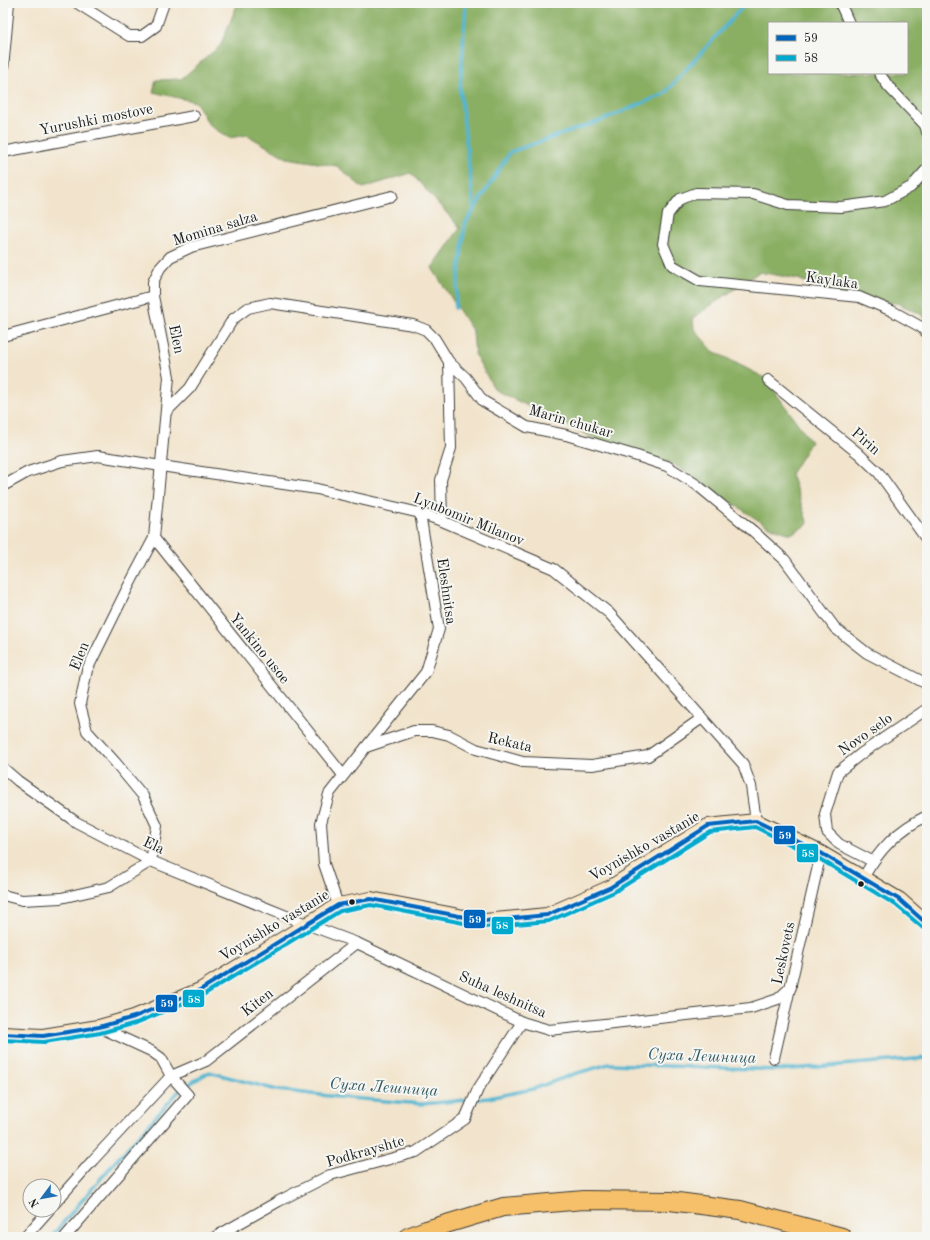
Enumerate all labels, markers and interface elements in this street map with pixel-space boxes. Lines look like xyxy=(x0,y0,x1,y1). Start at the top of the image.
legend xyxy=(768,22,908,74)
text: 59 xyxy=(804,32,818,45)
text: 58 xyxy=(804,52,818,65)
street label: Yurushki mostove xyxy=(38,102,154,139)
street label: Momina salza xyxy=(171,209,260,249)
street label: Kaylaka xyxy=(804,270,860,293)
street label: Elen xyxy=(165,323,186,355)
street label: Marin chukar xyxy=(527,403,614,442)
street label: Pirin xyxy=(848,426,882,458)
street label: Lyubomir Milanov xyxy=(411,491,526,550)
street label: Eleshnitsa xyxy=(433,557,458,626)
street label: Yankino usoe xyxy=(226,611,292,687)
street label: Elen xyxy=(68,640,93,673)
street label: Novo selo xyxy=(836,711,896,759)
street label: Rekata xyxy=(486,731,534,756)
street label: Voynishko vastanie xyxy=(587,810,703,885)
line badge: 59 xyxy=(773,825,796,845)
text: 59 xyxy=(779,831,791,842)
street label: Ela xyxy=(140,835,167,858)
line badge: 58 xyxy=(796,843,819,863)
text: 58 xyxy=(802,849,814,860)
unlabelled marker xyxy=(856,879,866,889)
street label: Voynishko vastanie xyxy=(217,888,332,965)
unlabelled marker xyxy=(347,897,357,907)
line badge: 59 xyxy=(463,909,486,929)
text: 59 xyxy=(469,915,481,926)
line badge: 58 xyxy=(491,916,514,935)
street label: Leskovets xyxy=(770,920,798,986)
text: 58 xyxy=(496,921,508,932)
street label: Suha leshnitsa xyxy=(456,969,549,1022)
street label: Kiten xyxy=(239,986,277,1020)
line badge: 58 xyxy=(182,989,205,1008)
line badge: 59 xyxy=(155,994,178,1013)
text: 58 xyxy=(188,995,200,1006)
text: 59 xyxy=(161,999,173,1010)
water label: Суха Лешница xyxy=(647,1047,757,1067)
water label: Суха Лешница xyxy=(329,1076,439,1100)
street label: Podkrayshte xyxy=(325,1134,406,1171)
north arrow xyxy=(22,1178,62,1218)
text: N xyxy=(28,1196,42,1209)

